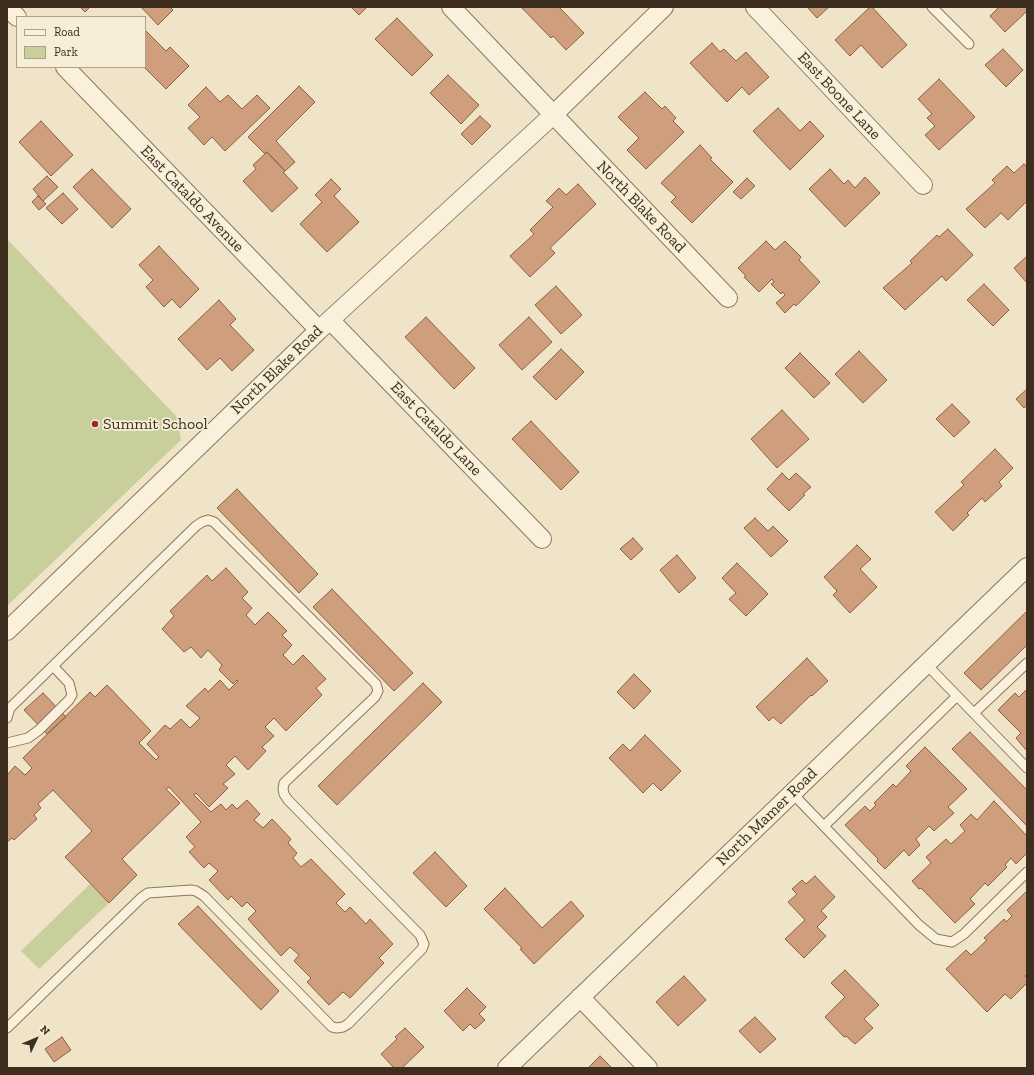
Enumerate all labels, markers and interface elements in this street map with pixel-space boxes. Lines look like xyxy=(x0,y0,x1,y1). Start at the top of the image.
legend xyxy=(16,16,146,68)
text: Road xyxy=(54,25,80,39)
text: Park xyxy=(54,45,78,59)
street label: East Boone Lane xyxy=(793,48,885,144)
street label: East Cataldo Avenue xyxy=(136,142,248,256)
street label: North Blake Road xyxy=(592,157,690,257)
street label: North Blake Road xyxy=(227,321,327,419)
street label: East Cataldo Lane xyxy=(386,378,486,480)
place label: Summit School xyxy=(103,414,208,434)
marker: Summit School xyxy=(90,419,100,429)
street label: North Mamer Road xyxy=(713,764,821,870)
north arrow xyxy=(16,1019,56,1059)
text: N xyxy=(37,1023,53,1038)

